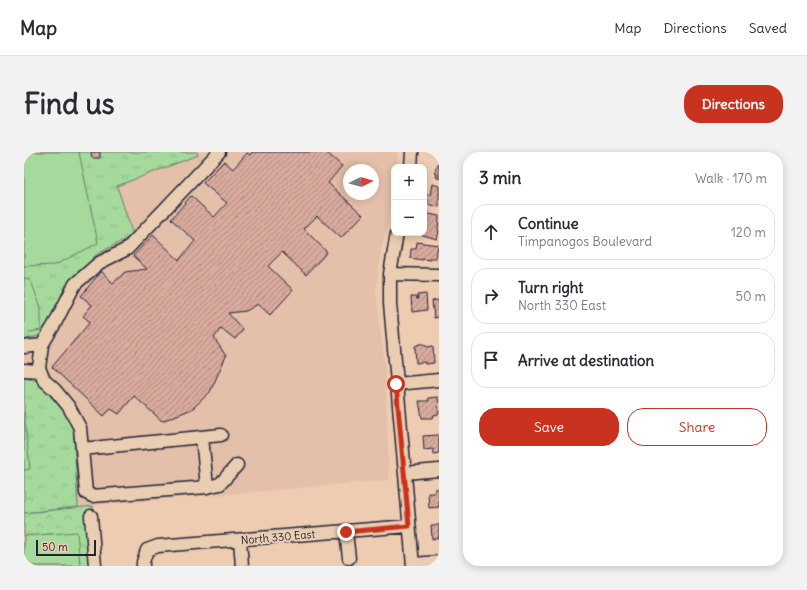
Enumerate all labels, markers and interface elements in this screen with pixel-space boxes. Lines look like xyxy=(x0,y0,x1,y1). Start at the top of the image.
text: Map xyxy=(20,16,57,40)
text: Map xyxy=(614,19,641,37)
text: Directions xyxy=(663,19,727,37)
text: Saved xyxy=(749,19,787,37)
button: Directions xyxy=(684,85,783,123)
text: Find us xyxy=(24,86,115,122)
north arrow xyxy=(343,164,379,200)
map controls xyxy=(391,164,427,236)
button: + xyxy=(391,164,427,200)
text: 3 min xyxy=(479,167,521,189)
text: Walk · 170 m xyxy=(695,170,767,187)
button: − xyxy=(391,200,427,236)
text: Continue xyxy=(518,214,579,233)
icon: ahead xyxy=(480,221,502,243)
text: 120 m xyxy=(731,224,766,241)
text: Timpanogos Boulevard xyxy=(518,233,652,250)
text: Turn right xyxy=(518,278,583,297)
icon: right xyxy=(480,285,502,307)
text: 50 m xyxy=(735,288,766,305)
text: North 330 East xyxy=(518,297,606,314)
icon: arrive xyxy=(480,349,502,371)
text: Arrive at destination xyxy=(518,351,654,370)
route start xyxy=(387,375,405,393)
button: Save xyxy=(479,408,619,446)
button: Share xyxy=(627,408,767,446)
route end xyxy=(337,523,355,541)
street label: North 330 East xyxy=(240,527,316,547)
scale bar xyxy=(36,538,96,557)
text: 50 m xyxy=(42,540,68,554)

